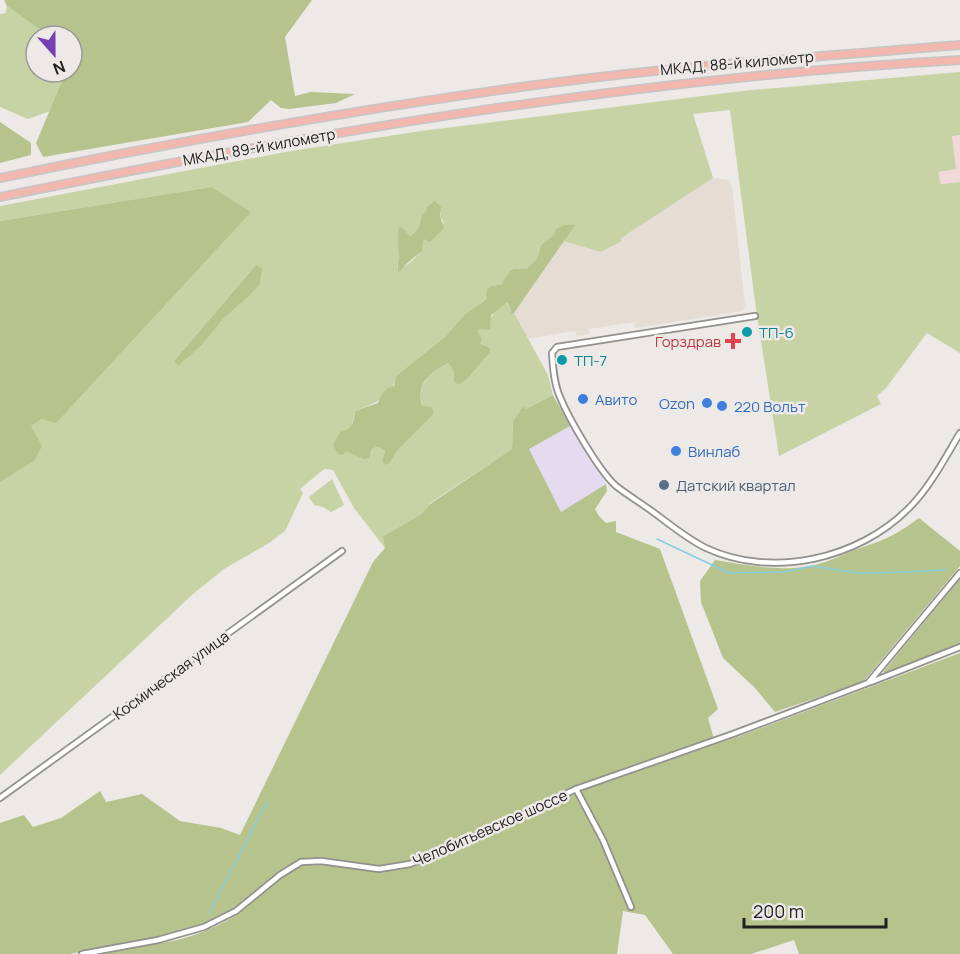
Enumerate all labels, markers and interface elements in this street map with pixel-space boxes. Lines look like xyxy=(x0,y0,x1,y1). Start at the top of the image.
north arrow xyxy=(24,24,84,84)
street label: МКАД, 88-й километр xyxy=(659,46,815,80)
text: N xyxy=(50,56,69,80)
street label: МКАД, 89-й километр xyxy=(181,123,337,171)
place label: ТП-6 xyxy=(759,322,794,343)
marker: ТП-6 xyxy=(740,325,754,339)
place label: Горздрав xyxy=(655,331,721,352)
marker: Горздрав xyxy=(726,334,740,348)
place label: ТП-7 xyxy=(574,350,607,371)
marker: ТП-7 xyxy=(555,353,569,367)
place label: Авито xyxy=(595,389,638,410)
marker: Авито xyxy=(576,392,590,406)
place label: Ozon xyxy=(659,393,695,414)
marker: Ozon xyxy=(700,396,714,410)
place label: 220 Вольт xyxy=(734,396,806,417)
marker: 220 Вольт xyxy=(715,399,729,413)
place label: Винлаб xyxy=(688,441,741,462)
marker: Винлаб xyxy=(669,444,683,458)
place label: Датский квартал xyxy=(676,475,796,496)
marker: Датский квартал xyxy=(657,478,671,492)
street label: Космическая улица xyxy=(109,626,233,724)
street label: Челобитьевское шоссе xyxy=(409,784,571,872)
scale bar xyxy=(744,891,886,929)
text: 200 m xyxy=(753,899,804,923)

